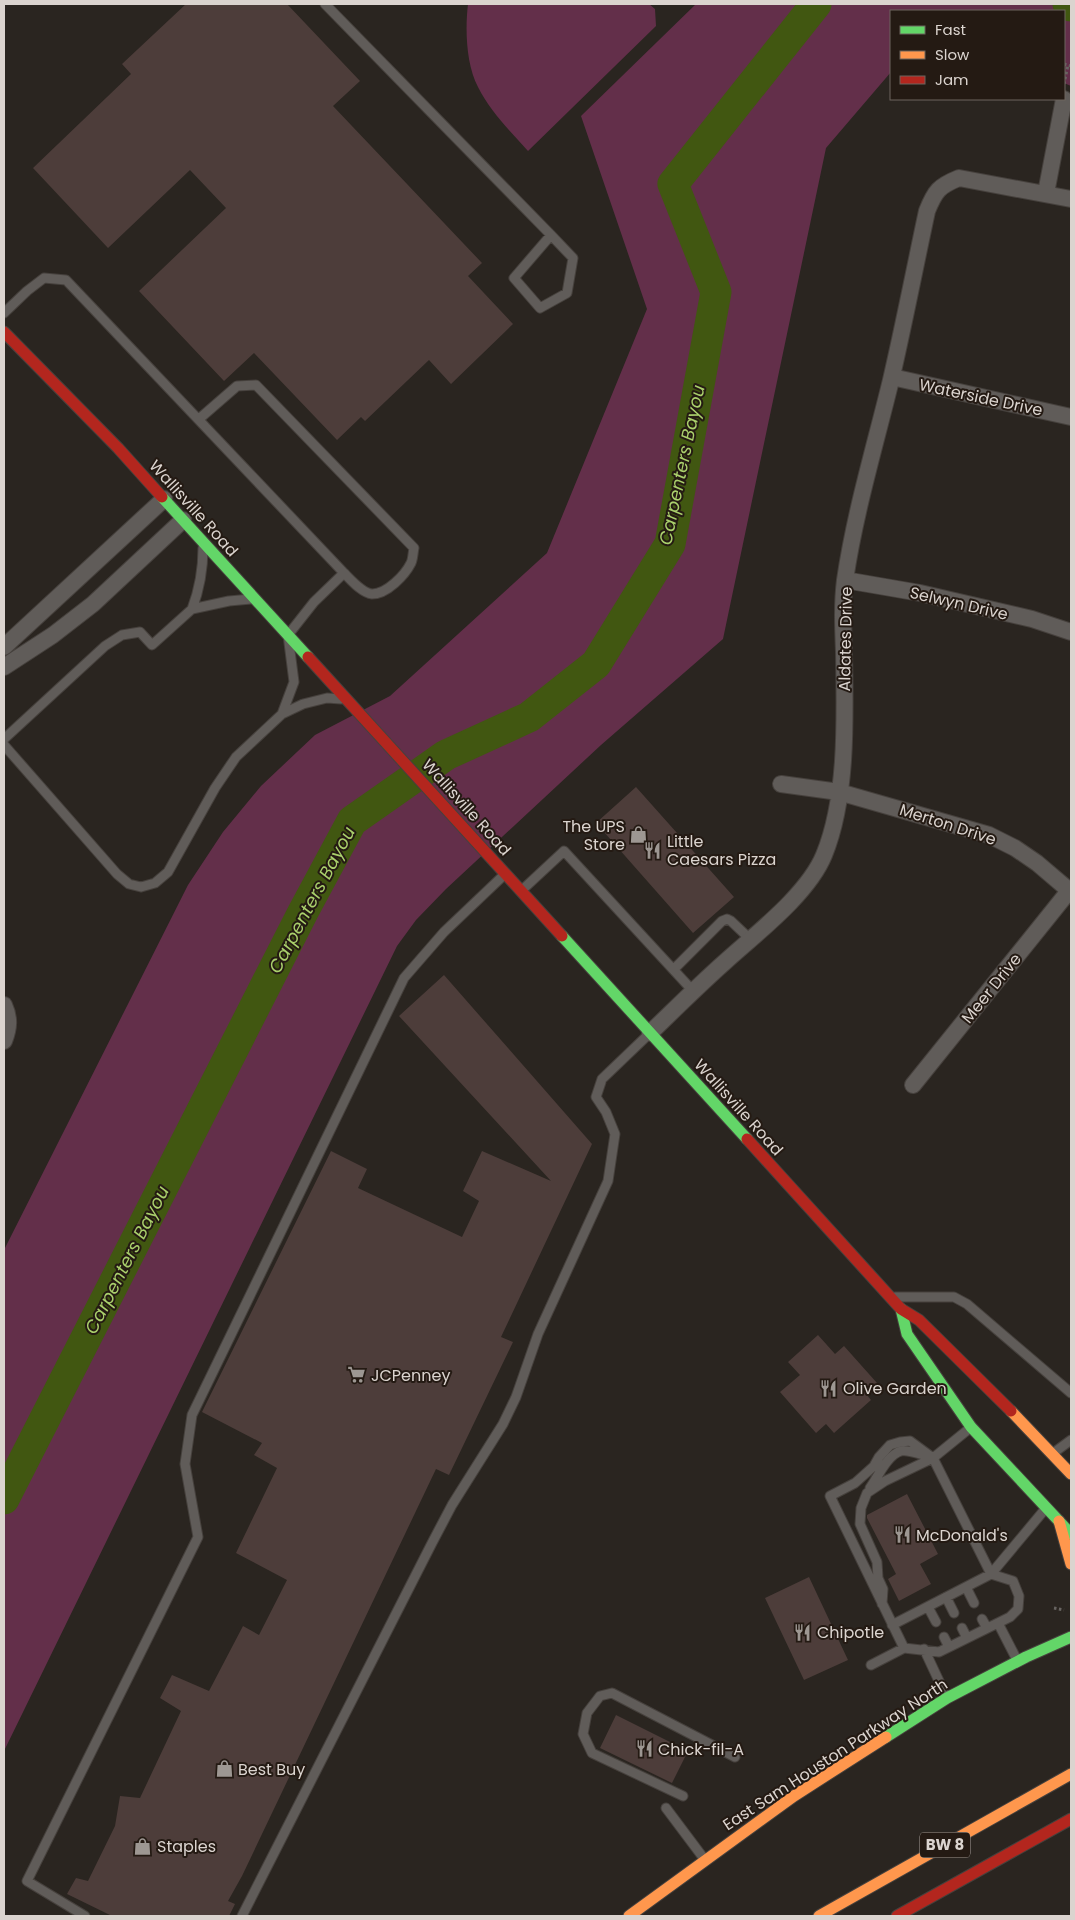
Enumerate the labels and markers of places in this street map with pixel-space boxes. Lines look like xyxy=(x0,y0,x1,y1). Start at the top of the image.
place label: The UPS Store xyxy=(562,815,625,856)
shop icon: The UPS Store xyxy=(629,825,649,845)
place label: Little Caesars Pizza xyxy=(667,830,776,871)
restaurant icon: Little Caesars Pizza xyxy=(643,840,663,860)
place label: JCPenney xyxy=(371,1364,450,1387)
supermarket icon: JCPenney xyxy=(347,1365,367,1385)
place label: Olive Garden xyxy=(843,1377,947,1400)
restaurant icon: Olive Garden xyxy=(819,1378,839,1398)
place label: McDonald's xyxy=(916,1524,1008,1547)
restaurant icon: McDonald's xyxy=(892,1525,912,1545)
place label: Chipotle xyxy=(817,1621,884,1644)
restaurant icon: Chipotle xyxy=(793,1622,813,1642)
place label: Chick-fil-A xyxy=(658,1738,744,1761)
restaurant icon: Chick-fil-A xyxy=(634,1739,654,1759)
place label: Best Buy xyxy=(238,1758,305,1781)
shop icon: Best Buy xyxy=(214,1759,234,1779)
place label: Staples xyxy=(157,1835,216,1858)
shop icon: Staples xyxy=(133,1836,153,1856)

